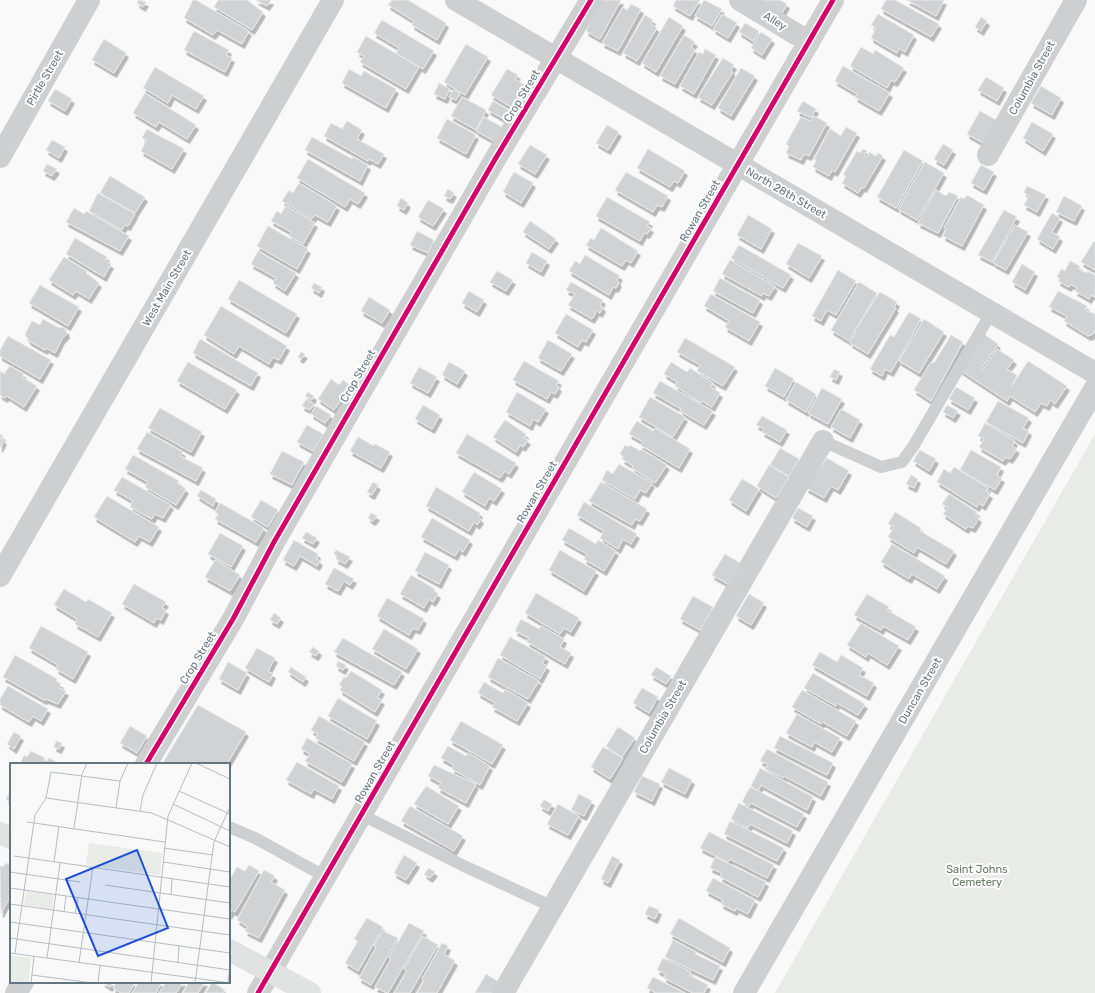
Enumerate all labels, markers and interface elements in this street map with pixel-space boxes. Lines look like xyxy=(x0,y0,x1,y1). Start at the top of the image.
street label: Alley xyxy=(761,9,789,33)
street label: Columbia Street xyxy=(1006,38,1058,117)
street label: Pirtle Street xyxy=(24,48,66,108)
street label: Crop Street xyxy=(501,67,543,125)
street label: North 28th Street xyxy=(743,165,829,222)
street label: Rowan Street xyxy=(677,177,723,244)
street label: West Main Street xyxy=(140,247,194,328)
street label: Crop Street xyxy=(338,347,379,405)
street label: Rowan Street xyxy=(514,458,560,525)
street label: Crop Street xyxy=(177,629,219,687)
street label: Duncan Street xyxy=(896,655,945,726)
street label: Columbia Street xyxy=(637,677,690,756)
street label: Rowan Street xyxy=(352,738,398,805)
inset map xyxy=(10,763,230,983)
park label: Saint Johns Cemetery xyxy=(946,863,1008,889)

